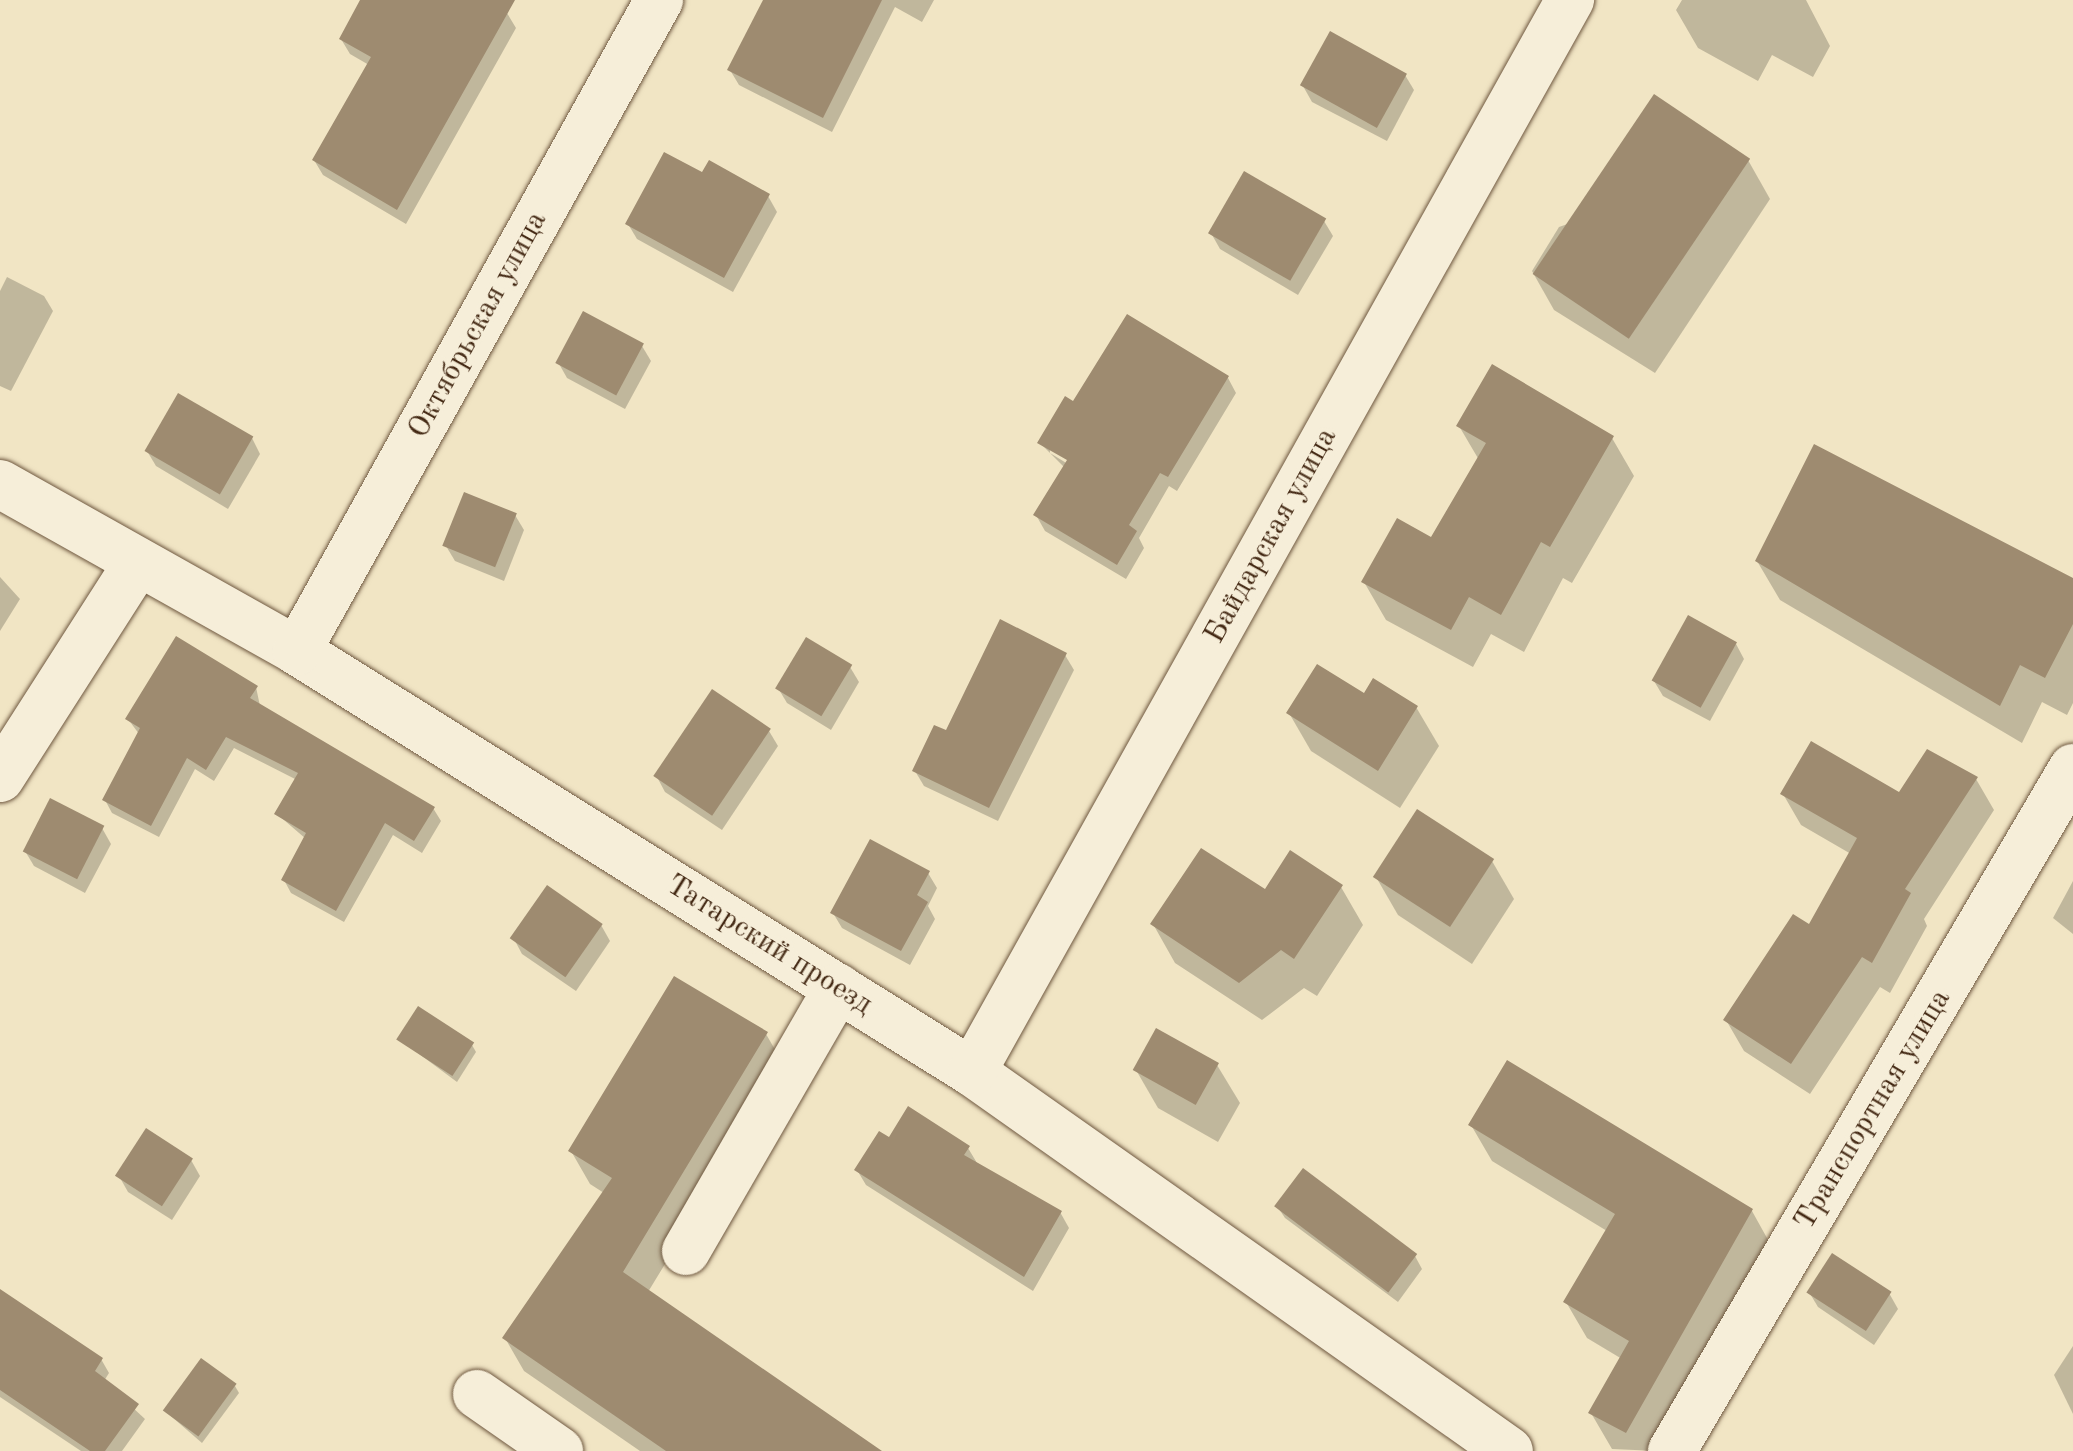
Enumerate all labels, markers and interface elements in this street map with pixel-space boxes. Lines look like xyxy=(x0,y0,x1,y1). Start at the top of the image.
street label: Октябрьская улица xyxy=(401,205,555,445)
street label: Байдарская улица xyxy=(1197,422,1345,650)
street label: Татарский проезд xyxy=(659,867,879,1023)
street label: Транспортная улица xyxy=(1787,983,1959,1237)

